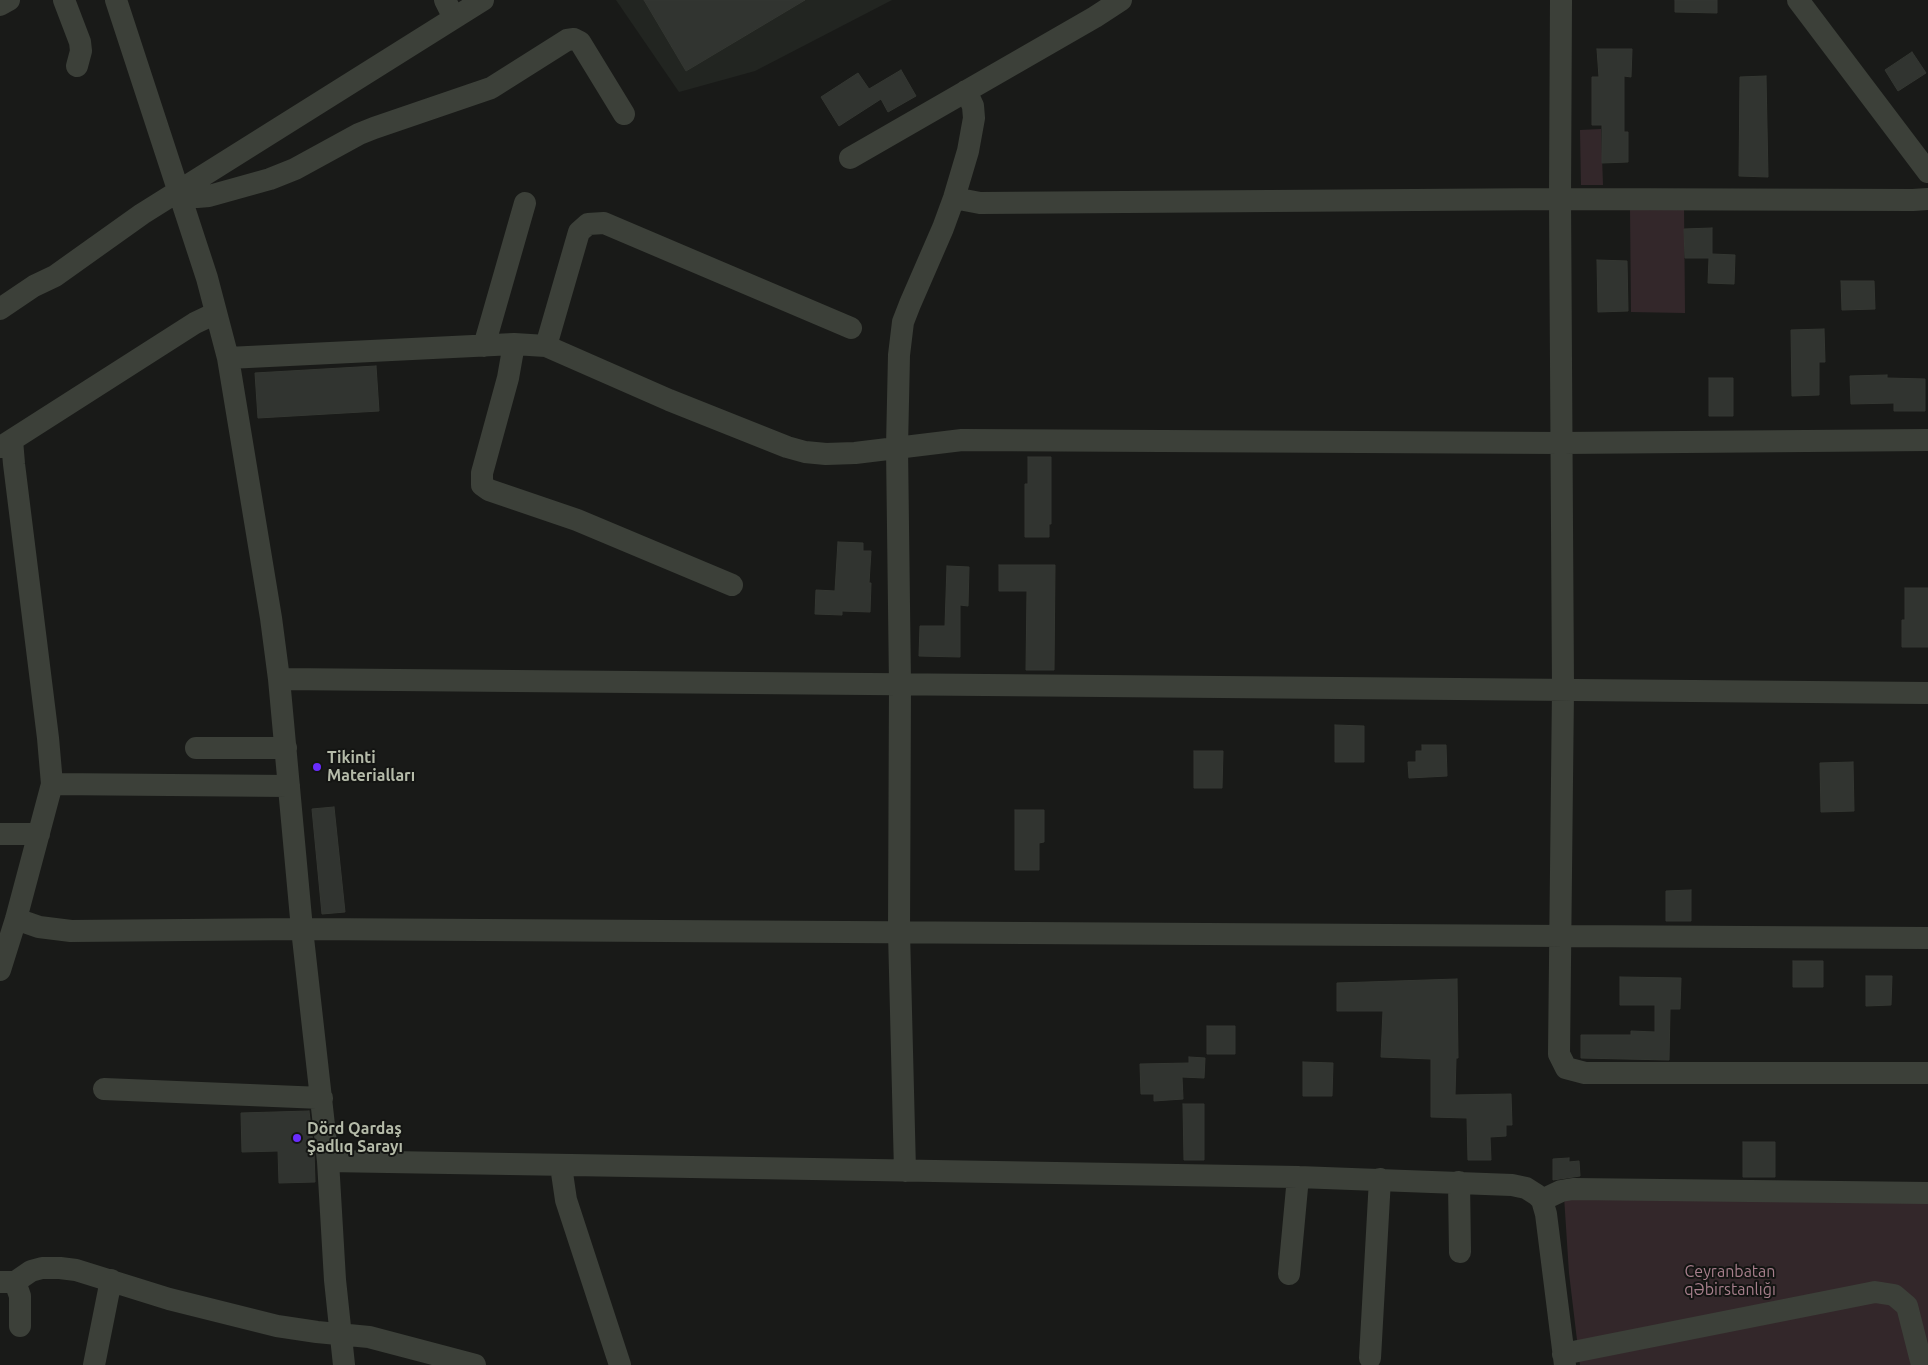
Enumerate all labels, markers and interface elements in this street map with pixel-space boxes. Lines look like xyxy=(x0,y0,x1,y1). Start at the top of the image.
place label: Tikinti Materialları xyxy=(327,748,415,786)
marker: Tikinti Materialları xyxy=(311,761,323,773)
place label: Dörd Qardaş Şadlıq Sarayı xyxy=(307,1119,403,1157)
marker: Dörd Qardaş Şadlıq Sarayı xyxy=(291,1132,303,1144)
park label: Ceyranbatan qəbirstanlığı xyxy=(1684,1262,1776,1300)

